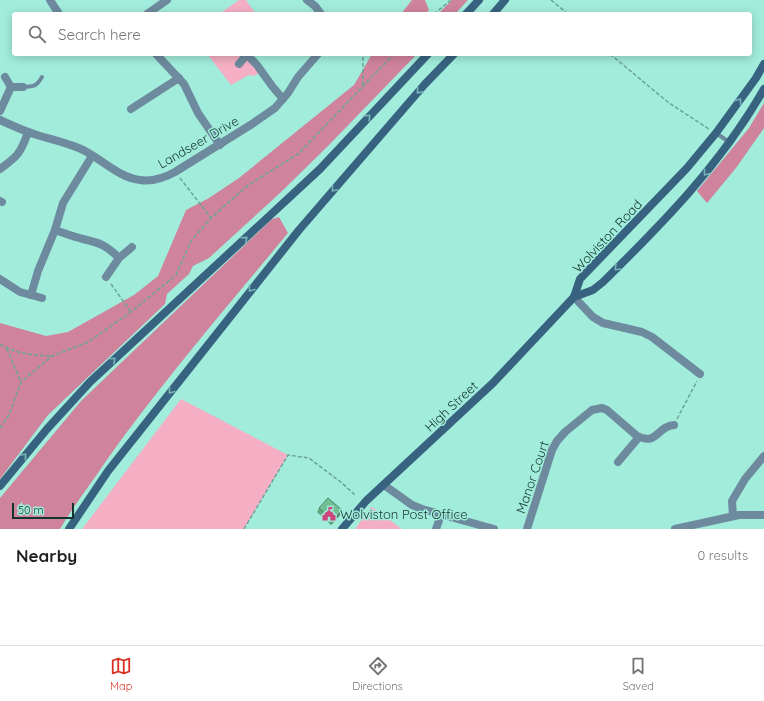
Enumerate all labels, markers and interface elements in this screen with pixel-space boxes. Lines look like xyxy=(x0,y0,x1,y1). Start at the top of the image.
search box xyxy=(12,12,752,56)
icon: search xyxy=(26,23,48,45)
text: Search here xyxy=(58,25,141,44)
one-way arrow xyxy=(417,86,424,93)
one-way arrow xyxy=(734,99,741,106)
street label: Landseer Drive xyxy=(155,112,241,172)
one-way arrow xyxy=(363,114,370,122)
one-way arrow xyxy=(704,168,711,175)
one-way arrow xyxy=(331,184,339,192)
street label: Wolviston Road xyxy=(569,196,645,276)
one-way arrow xyxy=(240,236,247,243)
one-way arrow xyxy=(614,263,622,271)
one-way arrow xyxy=(249,285,256,292)
one-way arrow xyxy=(108,358,116,365)
street label: High Street xyxy=(421,377,481,435)
one-way arrow xyxy=(169,387,176,394)
street label: Manor Court xyxy=(512,439,552,515)
one-way arrow xyxy=(20,453,27,460)
scale bar xyxy=(12,501,74,520)
text: 50 m xyxy=(18,503,44,517)
public building icon: Wolviston Post Office xyxy=(321,506,337,522)
place label: Wolviston Post Office xyxy=(340,506,468,522)
text: Nearby xyxy=(16,545,77,566)
text: 0 results xyxy=(697,547,748,563)
tab: Map xyxy=(110,655,132,693)
tab: Directions xyxy=(352,655,403,693)
tab: Saved xyxy=(623,655,654,693)

